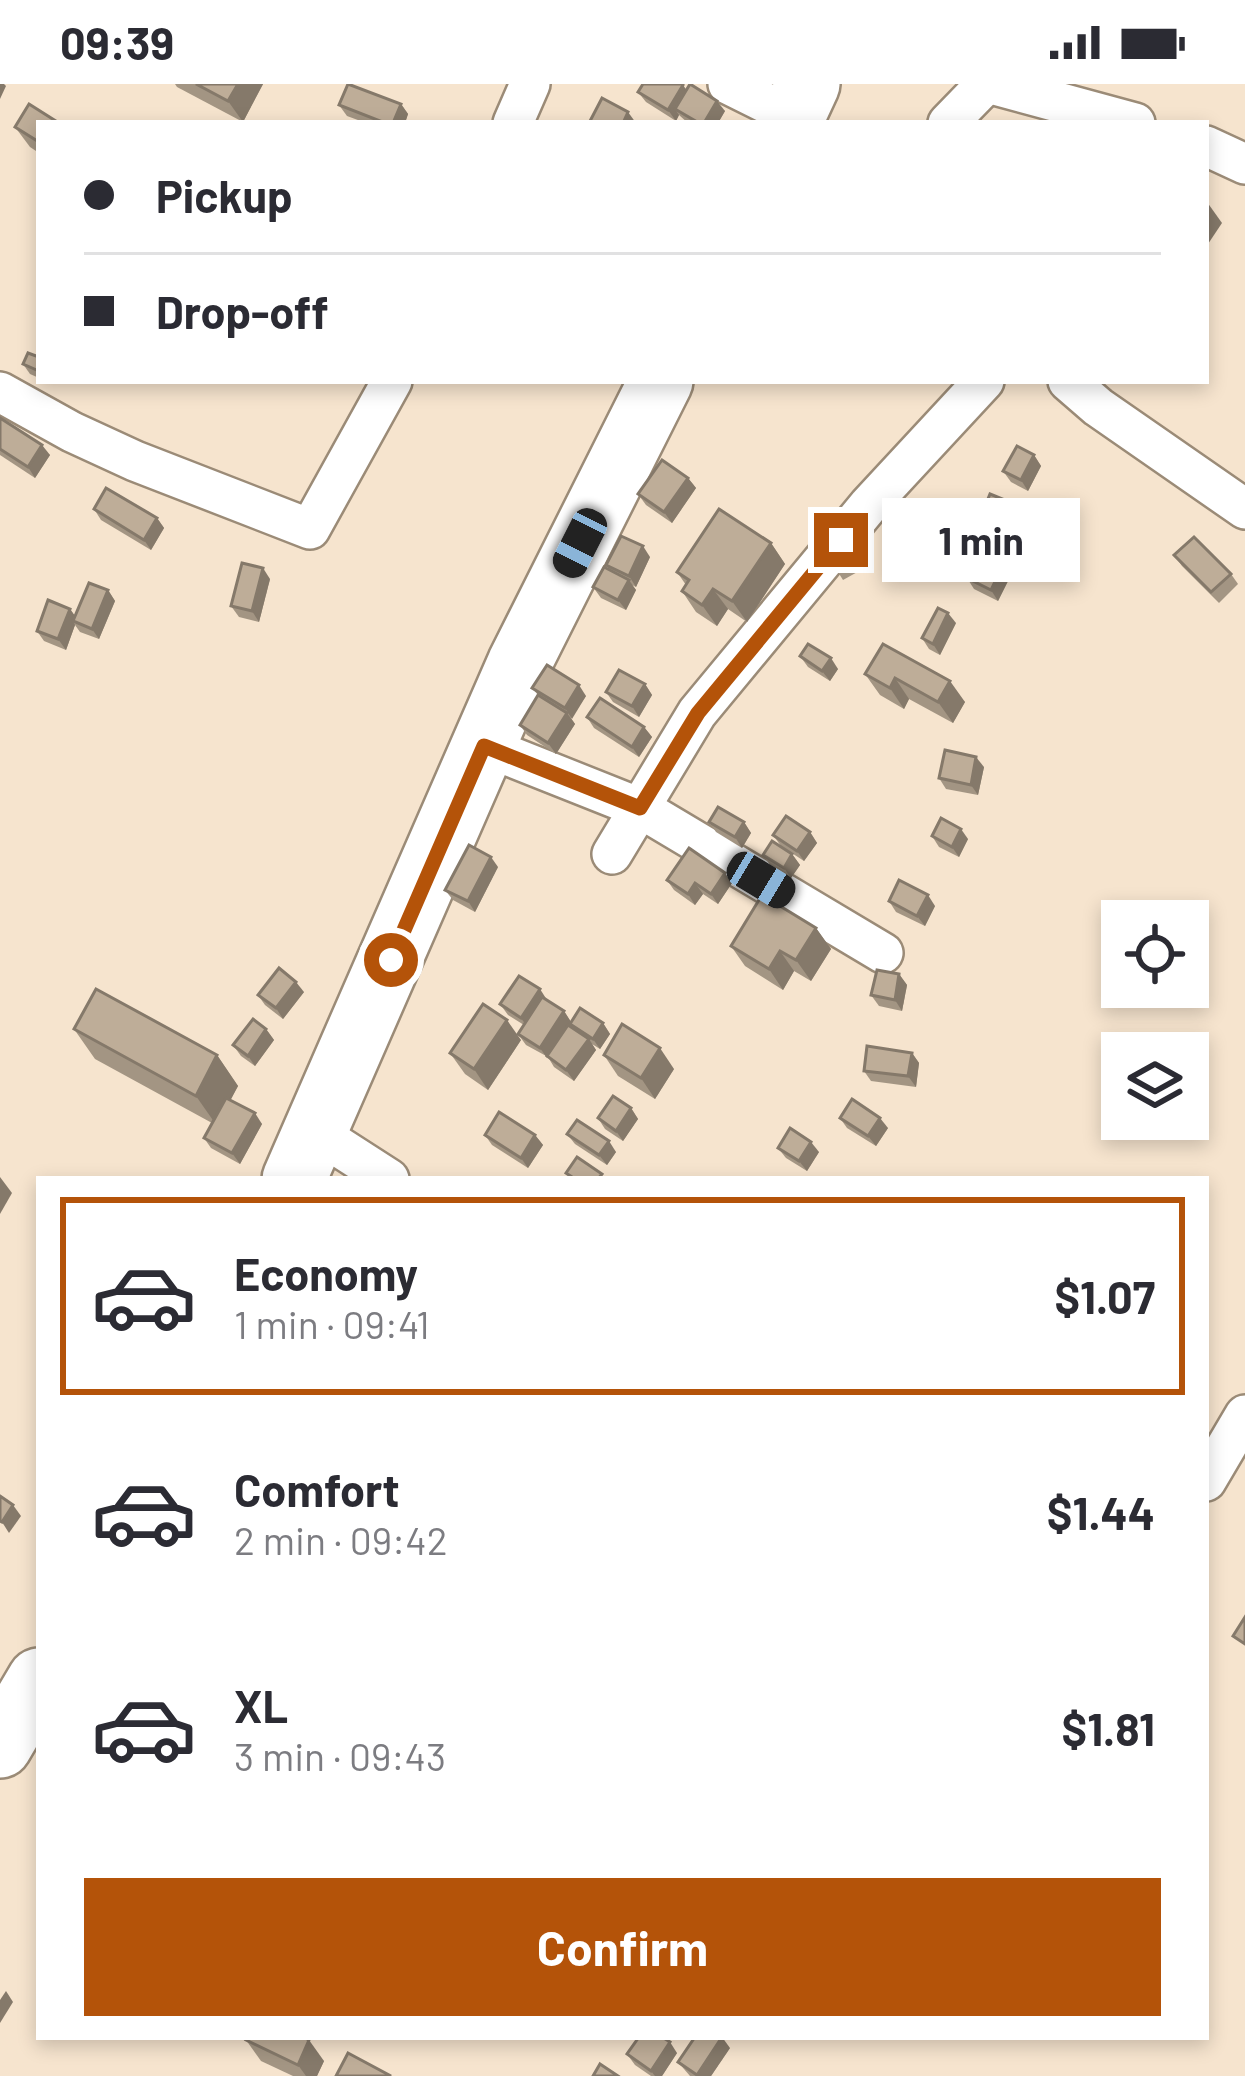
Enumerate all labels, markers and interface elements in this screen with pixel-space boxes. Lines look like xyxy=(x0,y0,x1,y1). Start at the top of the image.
text: 09:39 xyxy=(60,15,174,69)
text: Pickup xyxy=(156,168,293,222)
text: Drop-off xyxy=(156,284,329,338)
callout: 1 min xyxy=(883,498,1081,582)
car xyxy=(548,503,612,583)
route end xyxy=(814,513,868,567)
text: 1 min xyxy=(938,516,1024,563)
car xyxy=(721,846,801,914)
map controls xyxy=(1101,900,1209,1140)
button: locate xyxy=(1101,900,1209,1008)
route start xyxy=(364,933,418,987)
button: layers xyxy=(1101,1032,1209,1140)
icon: car xyxy=(90,1242,198,1350)
text: Economy xyxy=(234,1246,418,1300)
text: $1.07 xyxy=(1054,1269,1155,1323)
text: 1 min · 09:41 xyxy=(234,1300,430,1347)
icon: car xyxy=(90,1458,198,1566)
text: Comfort xyxy=(234,1462,400,1516)
text: $1.44 xyxy=(1047,1485,1155,1539)
text: 2 min · 09:42 xyxy=(234,1516,448,1563)
icon: car xyxy=(90,1674,198,1782)
text: XL xyxy=(234,1678,288,1732)
text: $1.81 xyxy=(1061,1701,1155,1755)
text: 3 min · 09:43 xyxy=(234,1732,446,1779)
button: Confirm xyxy=(84,1878,1161,2016)

